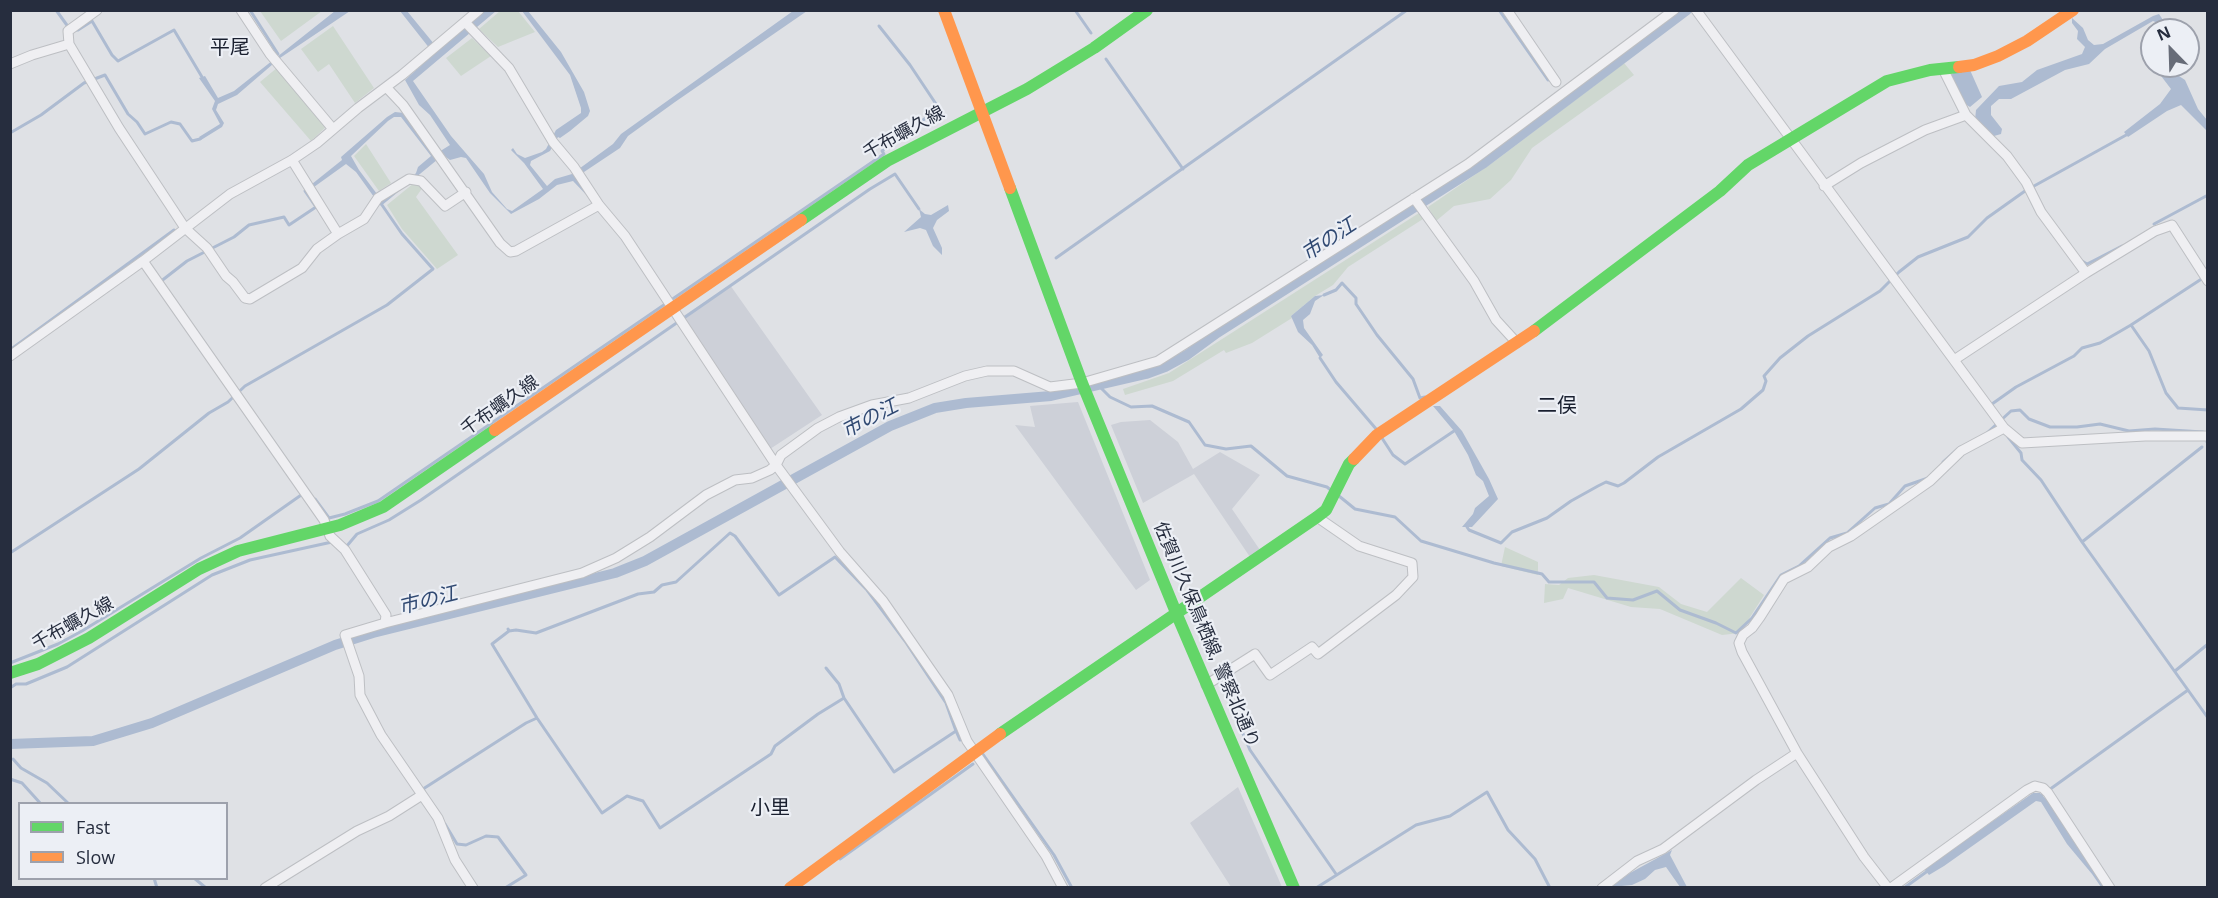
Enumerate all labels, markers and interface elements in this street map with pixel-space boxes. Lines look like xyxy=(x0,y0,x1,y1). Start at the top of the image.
north arrow xyxy=(2140,18,2200,78)
text: N xyxy=(2153,21,2174,46)
district label: 平尾 xyxy=(210,36,250,60)
street label: 千布蠣久線 xyxy=(859,102,949,164)
water label: 市の江 xyxy=(1297,214,1361,266)
street label: 千布蠣久線 xyxy=(457,371,543,441)
district label: 二俣 xyxy=(1537,394,1577,418)
water label: 市の江 xyxy=(838,395,902,443)
street label: 佐賀川久保鳥栖線, 警察北通り xyxy=(1149,519,1263,751)
water label: 市の江 xyxy=(396,582,460,620)
street label: 千布蠣久線 xyxy=(28,593,118,655)
district label: 小里 xyxy=(750,796,790,820)
legend xyxy=(18,802,228,880)
text: Fast xyxy=(76,815,110,839)
text: Slow xyxy=(76,845,115,869)

